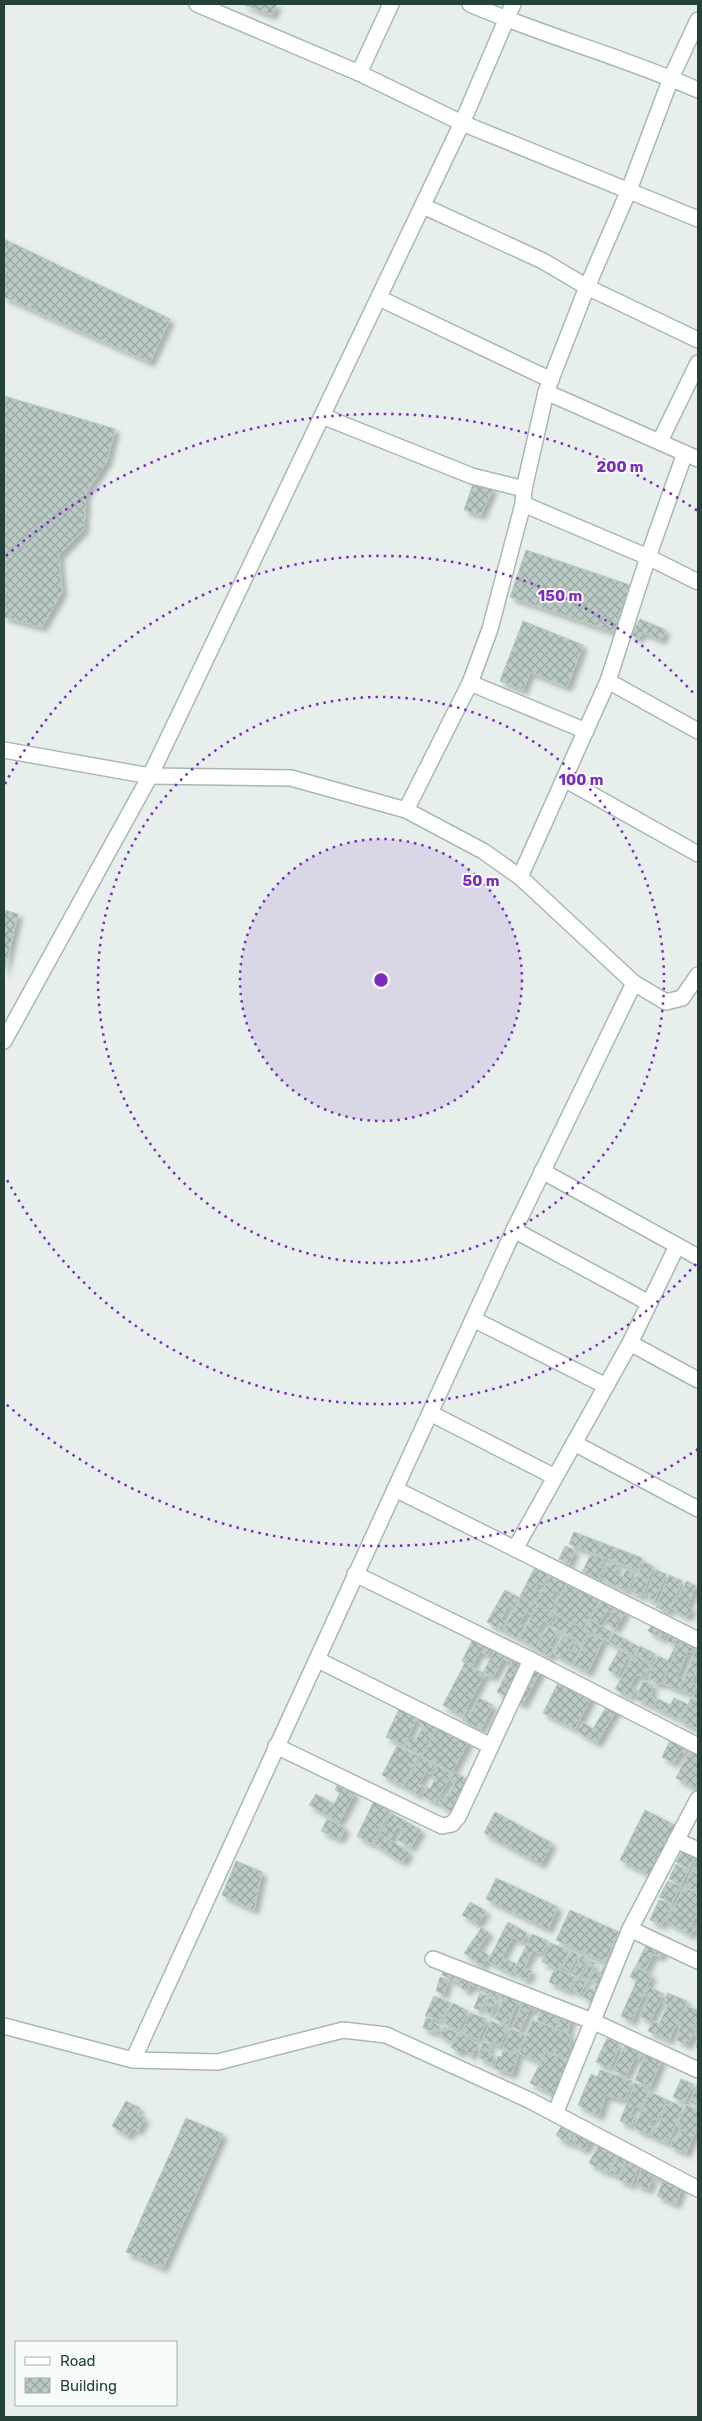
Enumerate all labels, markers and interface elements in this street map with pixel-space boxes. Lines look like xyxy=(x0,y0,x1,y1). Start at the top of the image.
text: 200 m xyxy=(596,458,644,476)
text: 150 m xyxy=(538,587,582,605)
text: 100 m xyxy=(559,771,603,789)
text: 50 m xyxy=(463,872,499,890)
centre of rings xyxy=(372,971,390,989)
legend xyxy=(15,2341,178,2406)
text: Road xyxy=(60,2352,96,2370)
text: Building xyxy=(60,2377,117,2395)

